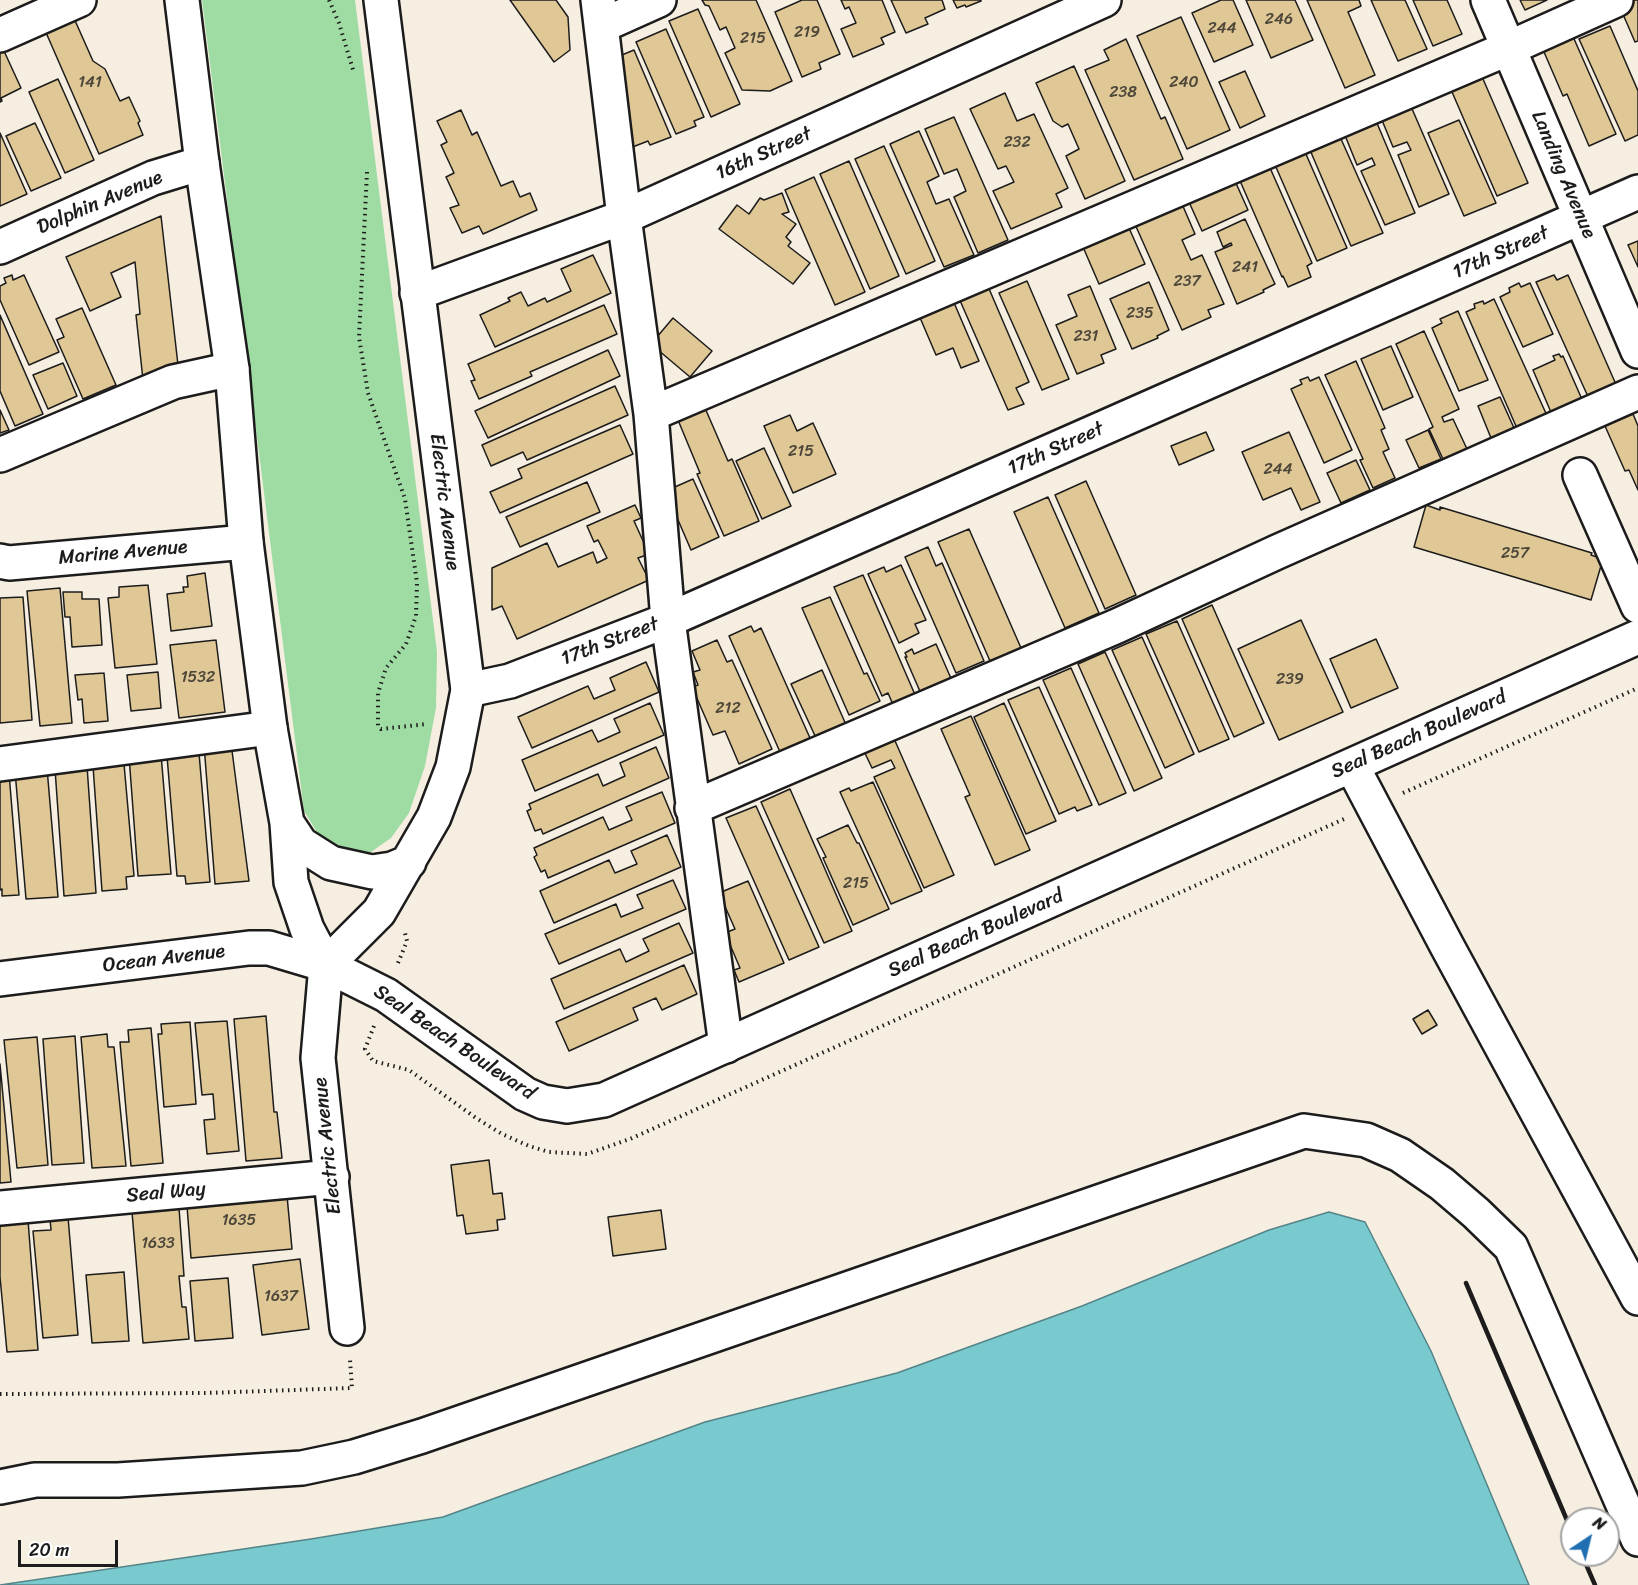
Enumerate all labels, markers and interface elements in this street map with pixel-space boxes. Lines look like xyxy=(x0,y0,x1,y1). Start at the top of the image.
house number: 246 xyxy=(1265,10,1293,30)
house number: 244 xyxy=(1207,19,1237,39)
house number: 219 xyxy=(794,23,820,43)
house number: 215 xyxy=(740,29,766,49)
house number: 141 xyxy=(78,73,102,93)
house number: 240 xyxy=(1169,73,1199,93)
house number: 238 xyxy=(1109,83,1137,103)
street label: Landing Avenue xyxy=(1525,108,1601,242)
street label: 16th Street xyxy=(712,122,816,186)
house number: 232 xyxy=(1003,133,1031,153)
street label: Dolphin Avenue xyxy=(34,166,166,240)
street label: 17th Street xyxy=(1449,221,1553,285)
house number: 241 xyxy=(1232,258,1258,278)
house number: 237 xyxy=(1173,272,1201,292)
house number: 235 xyxy=(1126,304,1154,324)
house number: 231 xyxy=(1074,327,1098,347)
street label: 17th Street xyxy=(1004,417,1108,481)
street label: Electric Avenue xyxy=(424,432,464,572)
house number: 215 xyxy=(788,442,814,462)
house number: 244 xyxy=(1263,460,1293,480)
street label: Marine Avenue xyxy=(57,535,189,571)
house number: 257 xyxy=(1501,544,1529,564)
street label: 17th Street xyxy=(558,612,662,672)
house number: 1532 xyxy=(181,668,215,688)
house number: 239 xyxy=(1276,670,1304,690)
street label: Seal Beach Boulevard xyxy=(1328,686,1510,784)
house number: 212 xyxy=(715,699,741,719)
house number: 215 xyxy=(843,874,869,894)
street label: Seal Beach Boulevard xyxy=(885,885,1067,983)
street label: Ocean Avenue xyxy=(101,940,227,978)
street label: Seal Beach Boulevard xyxy=(369,980,539,1106)
street label: Electric Avenue xyxy=(309,1076,347,1216)
street label: Seal Way xyxy=(125,1178,207,1208)
house number: 1635 xyxy=(222,1211,256,1231)
house number: 1633 xyxy=(141,1234,175,1254)
house number: 1637 xyxy=(264,1287,298,1307)
north arrow xyxy=(1560,1507,1620,1567)
text: N xyxy=(1587,1508,1612,1539)
scale bar xyxy=(21,1528,122,1566)
text: 20 m xyxy=(29,1534,69,1566)

